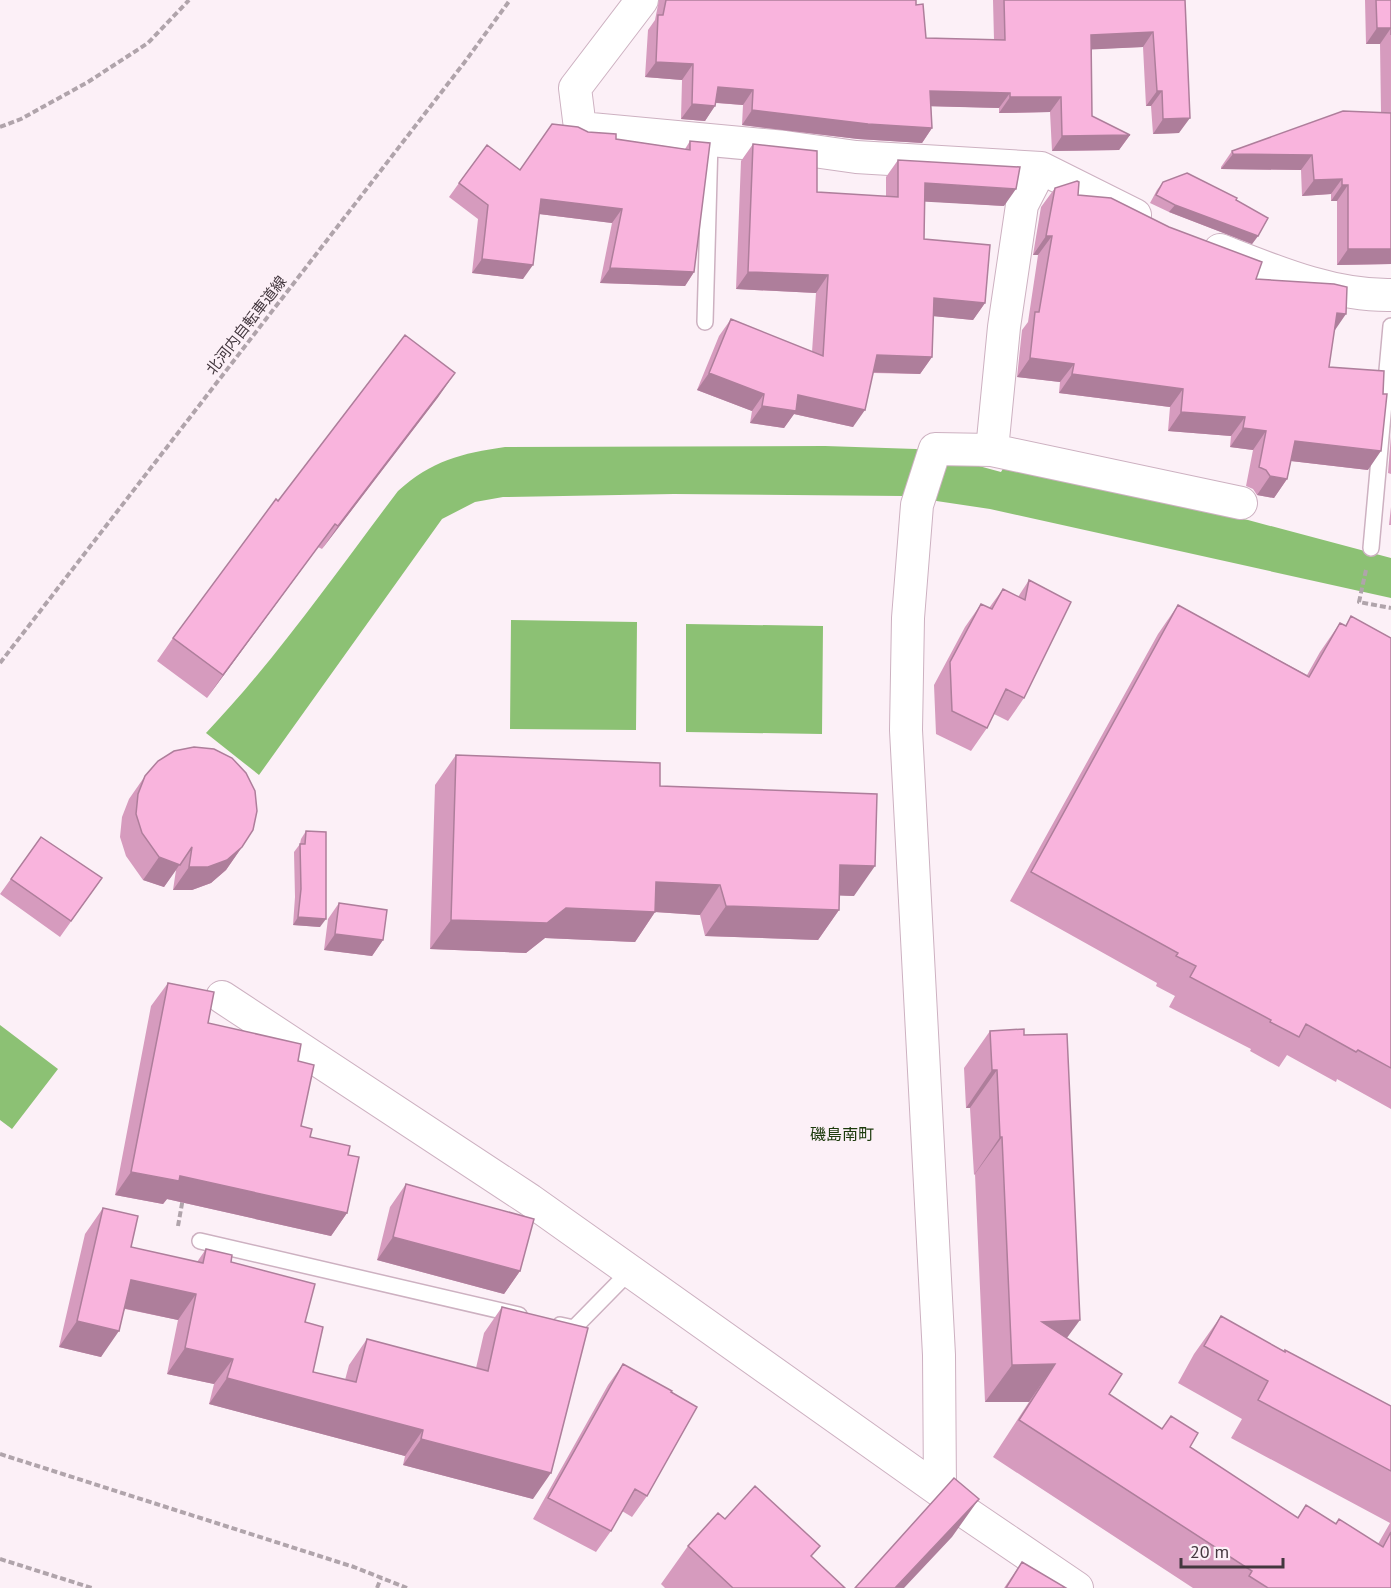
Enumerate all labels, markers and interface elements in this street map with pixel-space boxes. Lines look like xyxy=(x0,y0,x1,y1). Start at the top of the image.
street label: 北河内自転車道線 xyxy=(202,272,290,378)
district label: 磯島南町 xyxy=(810,1124,874,1144)
scale bar xyxy=(1181,1531,1283,1569)
text: 20 m xyxy=(1190,1540,1229,1563)

